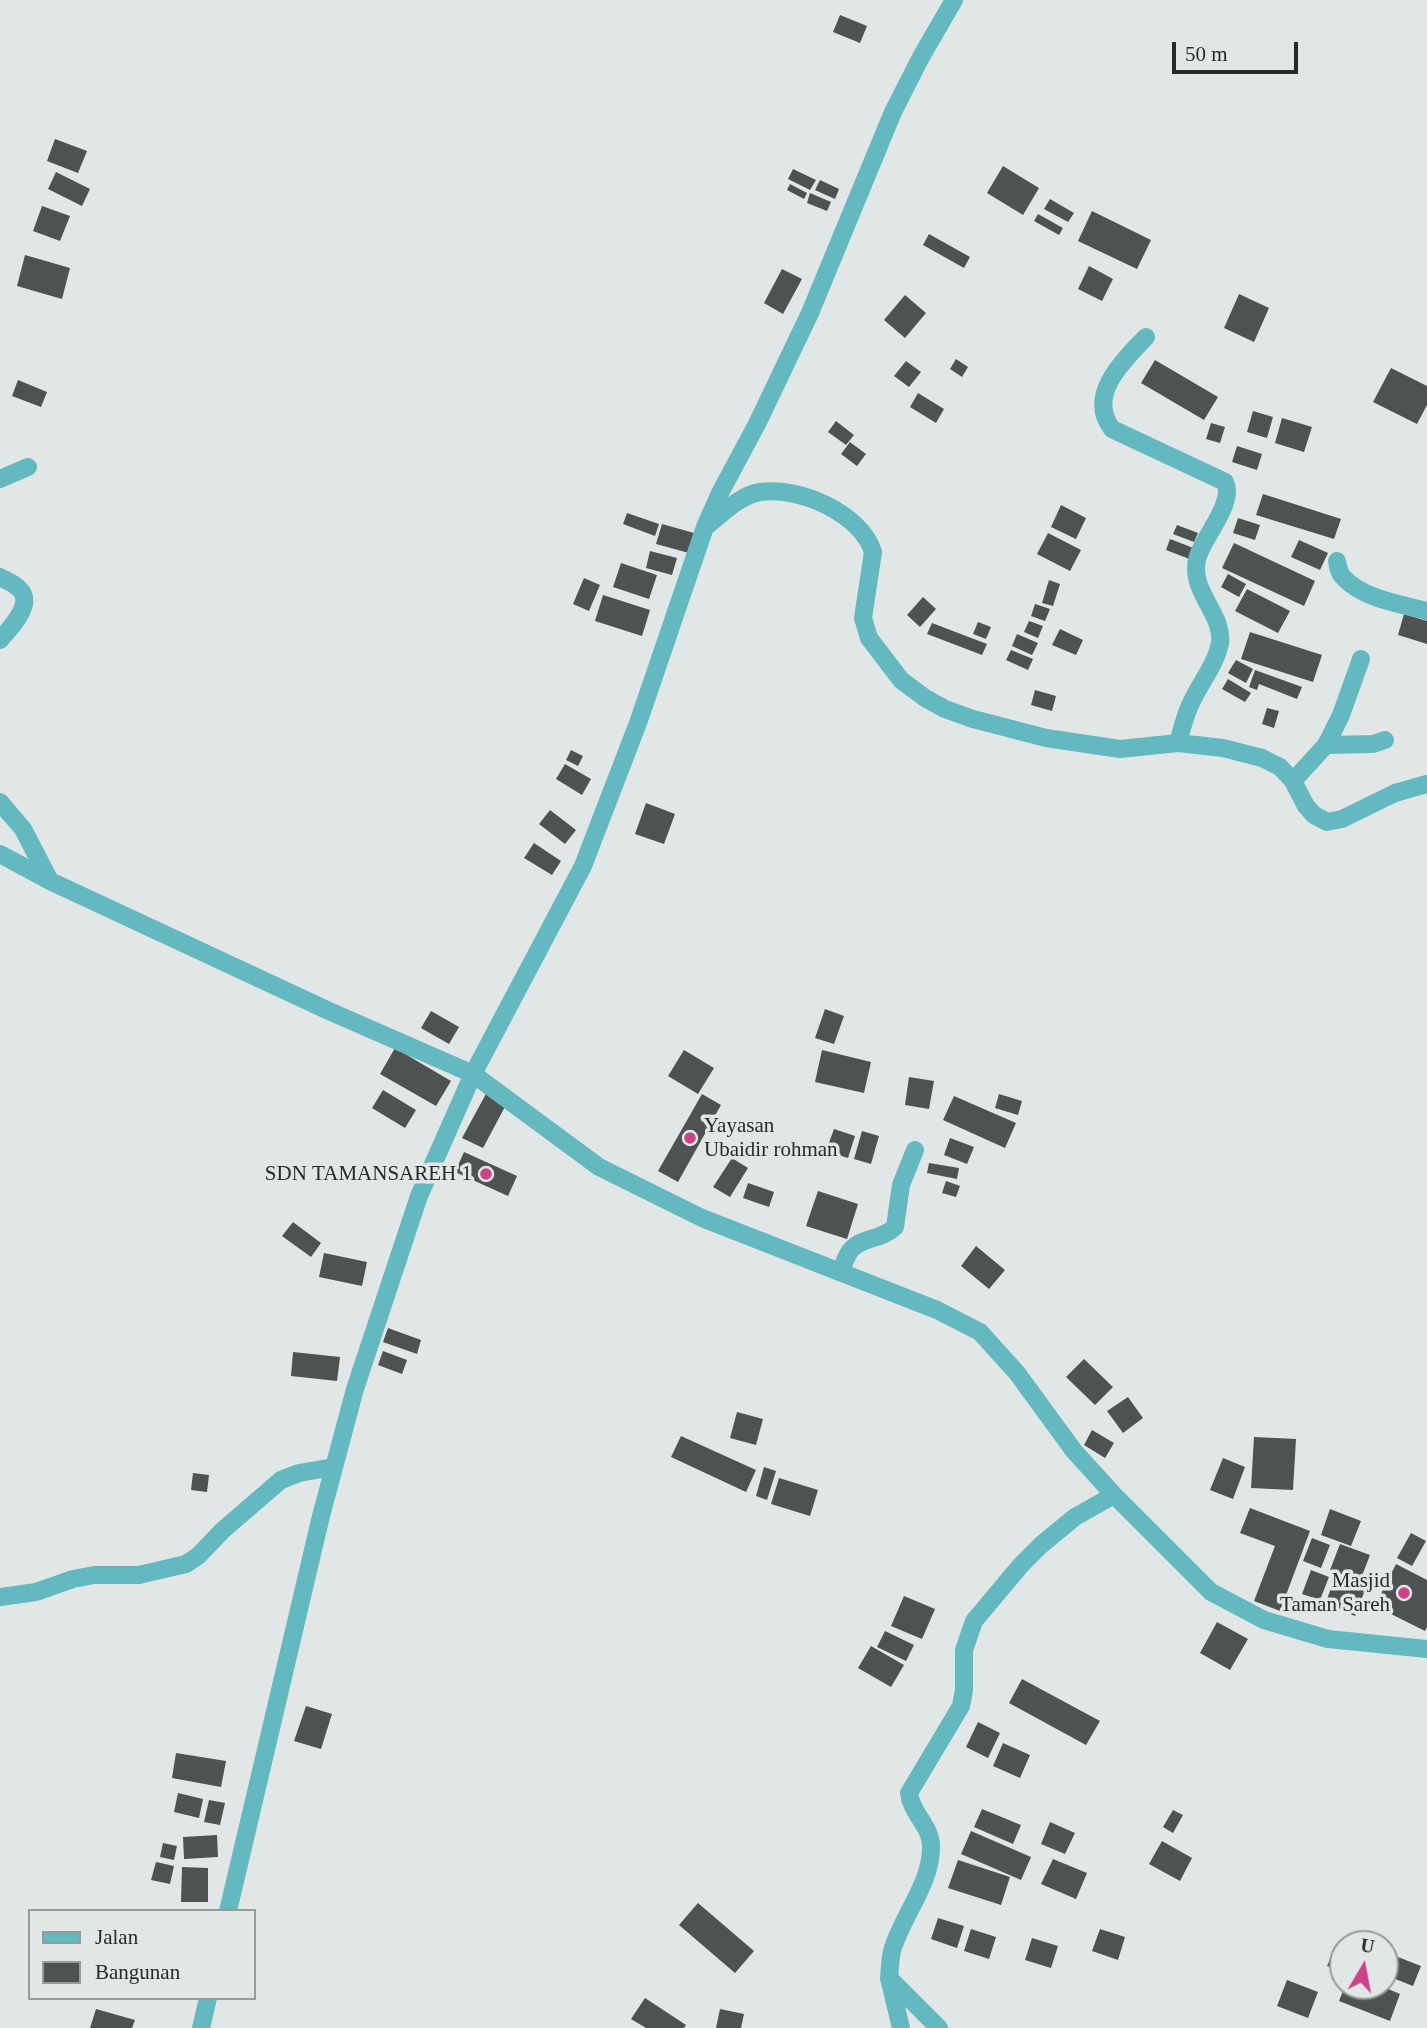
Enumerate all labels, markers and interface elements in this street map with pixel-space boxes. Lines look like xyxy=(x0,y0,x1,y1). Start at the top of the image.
scale bar xyxy=(1175,28,1301,72)
text: 50 m xyxy=(1185,42,1228,66)
place label: Yayasan Ubaidir rohman xyxy=(704,1113,838,1163)
marker: Yayasan Ubaidir rohman xyxy=(682,1130,698,1146)
place label: SDN TAMANSAREH 1 xyxy=(265,1161,472,1187)
marker: SDN TAMANSAREH 1 xyxy=(478,1166,494,1182)
place label: Masjid Taman Sareh xyxy=(1280,1568,1390,1618)
marker: Masjid Taman Sareh xyxy=(1396,1585,1412,1601)
legend xyxy=(28,1909,256,2000)
text: Jalan xyxy=(95,1925,138,1949)
north arrow xyxy=(1329,1930,1399,2000)
text: U xyxy=(1359,1934,1376,1957)
text: Bangunan xyxy=(95,1960,180,1984)

